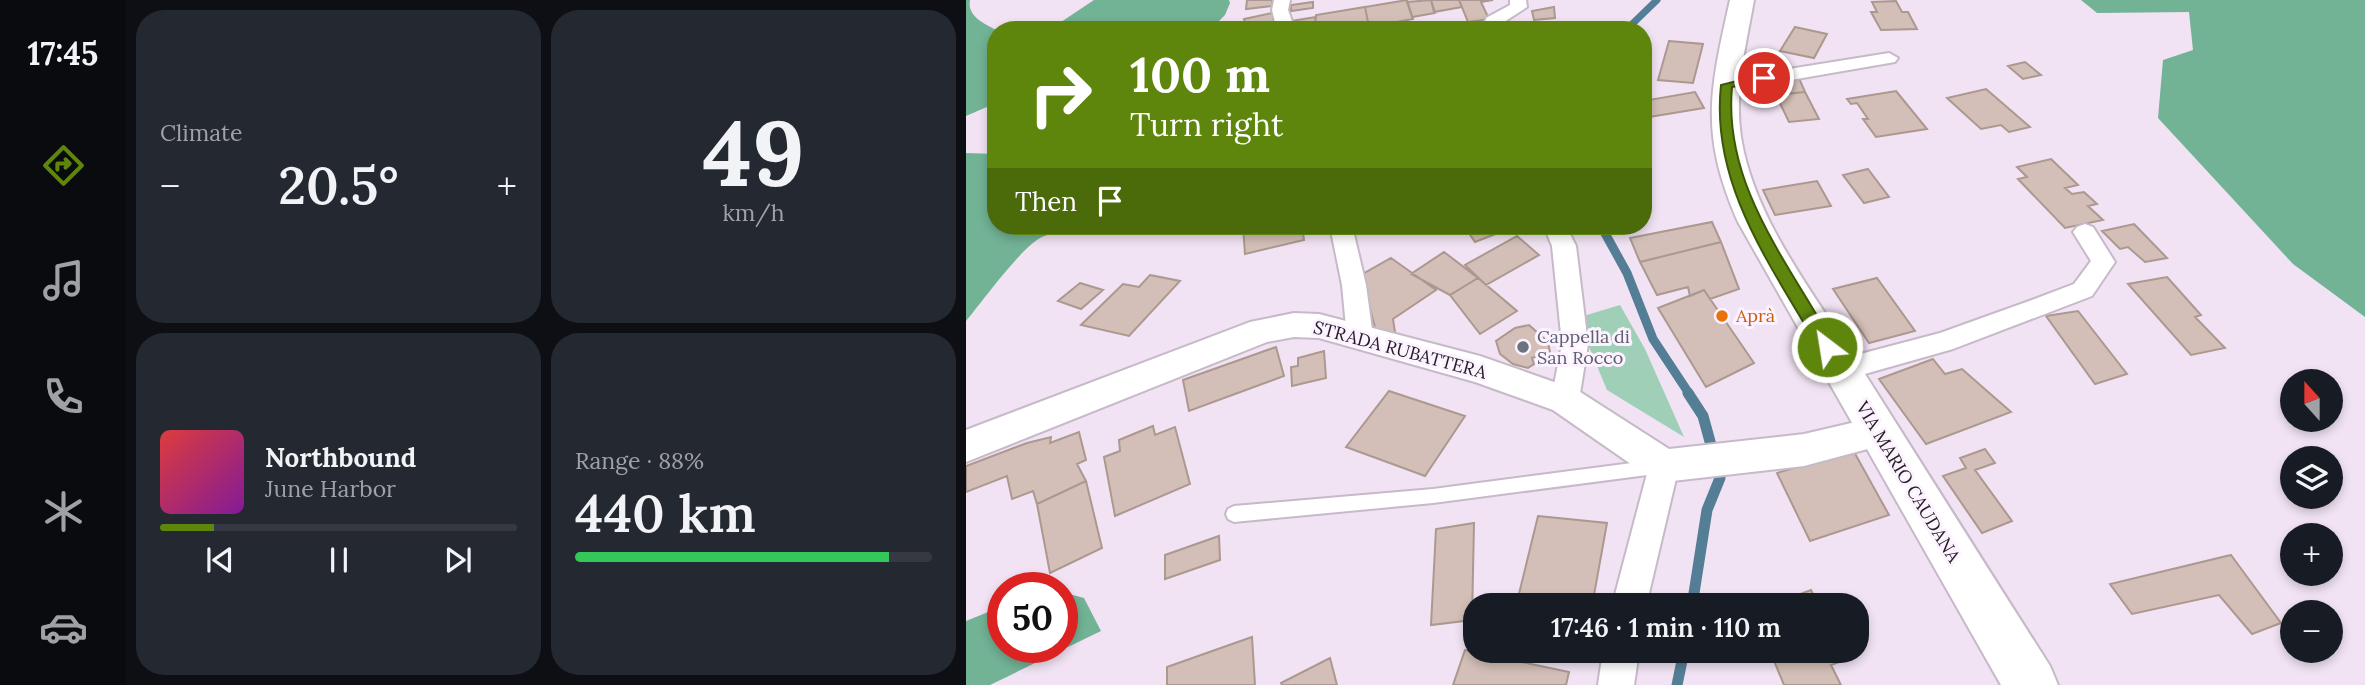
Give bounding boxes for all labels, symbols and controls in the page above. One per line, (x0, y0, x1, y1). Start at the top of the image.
text: 17:45 (28, 33, 98, 74)
text: 100 m (1130, 43, 1270, 105)
pin (1734, 48, 1794, 108)
icon: right (1015, 49, 1106, 140)
icon: arrive (1745, 59, 1783, 97)
text: 49 (702, 94, 805, 211)
text: Turn right (1130, 104, 1283, 145)
text: Climate (160, 118, 242, 147)
icon: directions (39, 141, 88, 190)
text: 20.5° (278, 152, 399, 218)
text: − (160, 162, 180, 210)
text: + (497, 162, 517, 210)
icon: arrive (1091, 182, 1129, 220)
text: Then (1015, 185, 1077, 218)
text: km/h (722, 198, 785, 227)
icon: music (39, 256, 88, 305)
place label: Aprà (1735, 304, 1775, 327)
marker: Aprà (1714, 308, 1730, 324)
position arrow (1790, 310, 1864, 384)
street label: STRADA RUBATTERA (1311, 315, 1490, 384)
place label: Cappella di San Rocco (1537, 325, 1630, 369)
marker: Cappella di San Rocco (1515, 339, 1531, 355)
north arrow (2280, 369, 2343, 432)
map controls (2280, 369, 2343, 663)
icon: phone (39, 372, 88, 421)
street label: VIA MARIO CAUDANA (1851, 396, 1966, 567)
text: Northbound (265, 441, 416, 474)
text: Range · 88% (575, 446, 704, 475)
button: layers (2280, 446, 2343, 509)
text: June Harbor (265, 474, 396, 503)
text: 440 km (575, 480, 756, 546)
icon: climate (39, 487, 88, 536)
button: + (2280, 523, 2343, 586)
icon: previous (201, 541, 239, 579)
icon: pause (320, 541, 358, 579)
icon: next (439, 541, 477, 579)
speed limit sign: 50 (987, 572, 1078, 663)
button: − (2280, 600, 2343, 663)
icon: car (39, 603, 88, 652)
text: 17:46 · 1 min · 110 m (1551, 611, 1781, 644)

